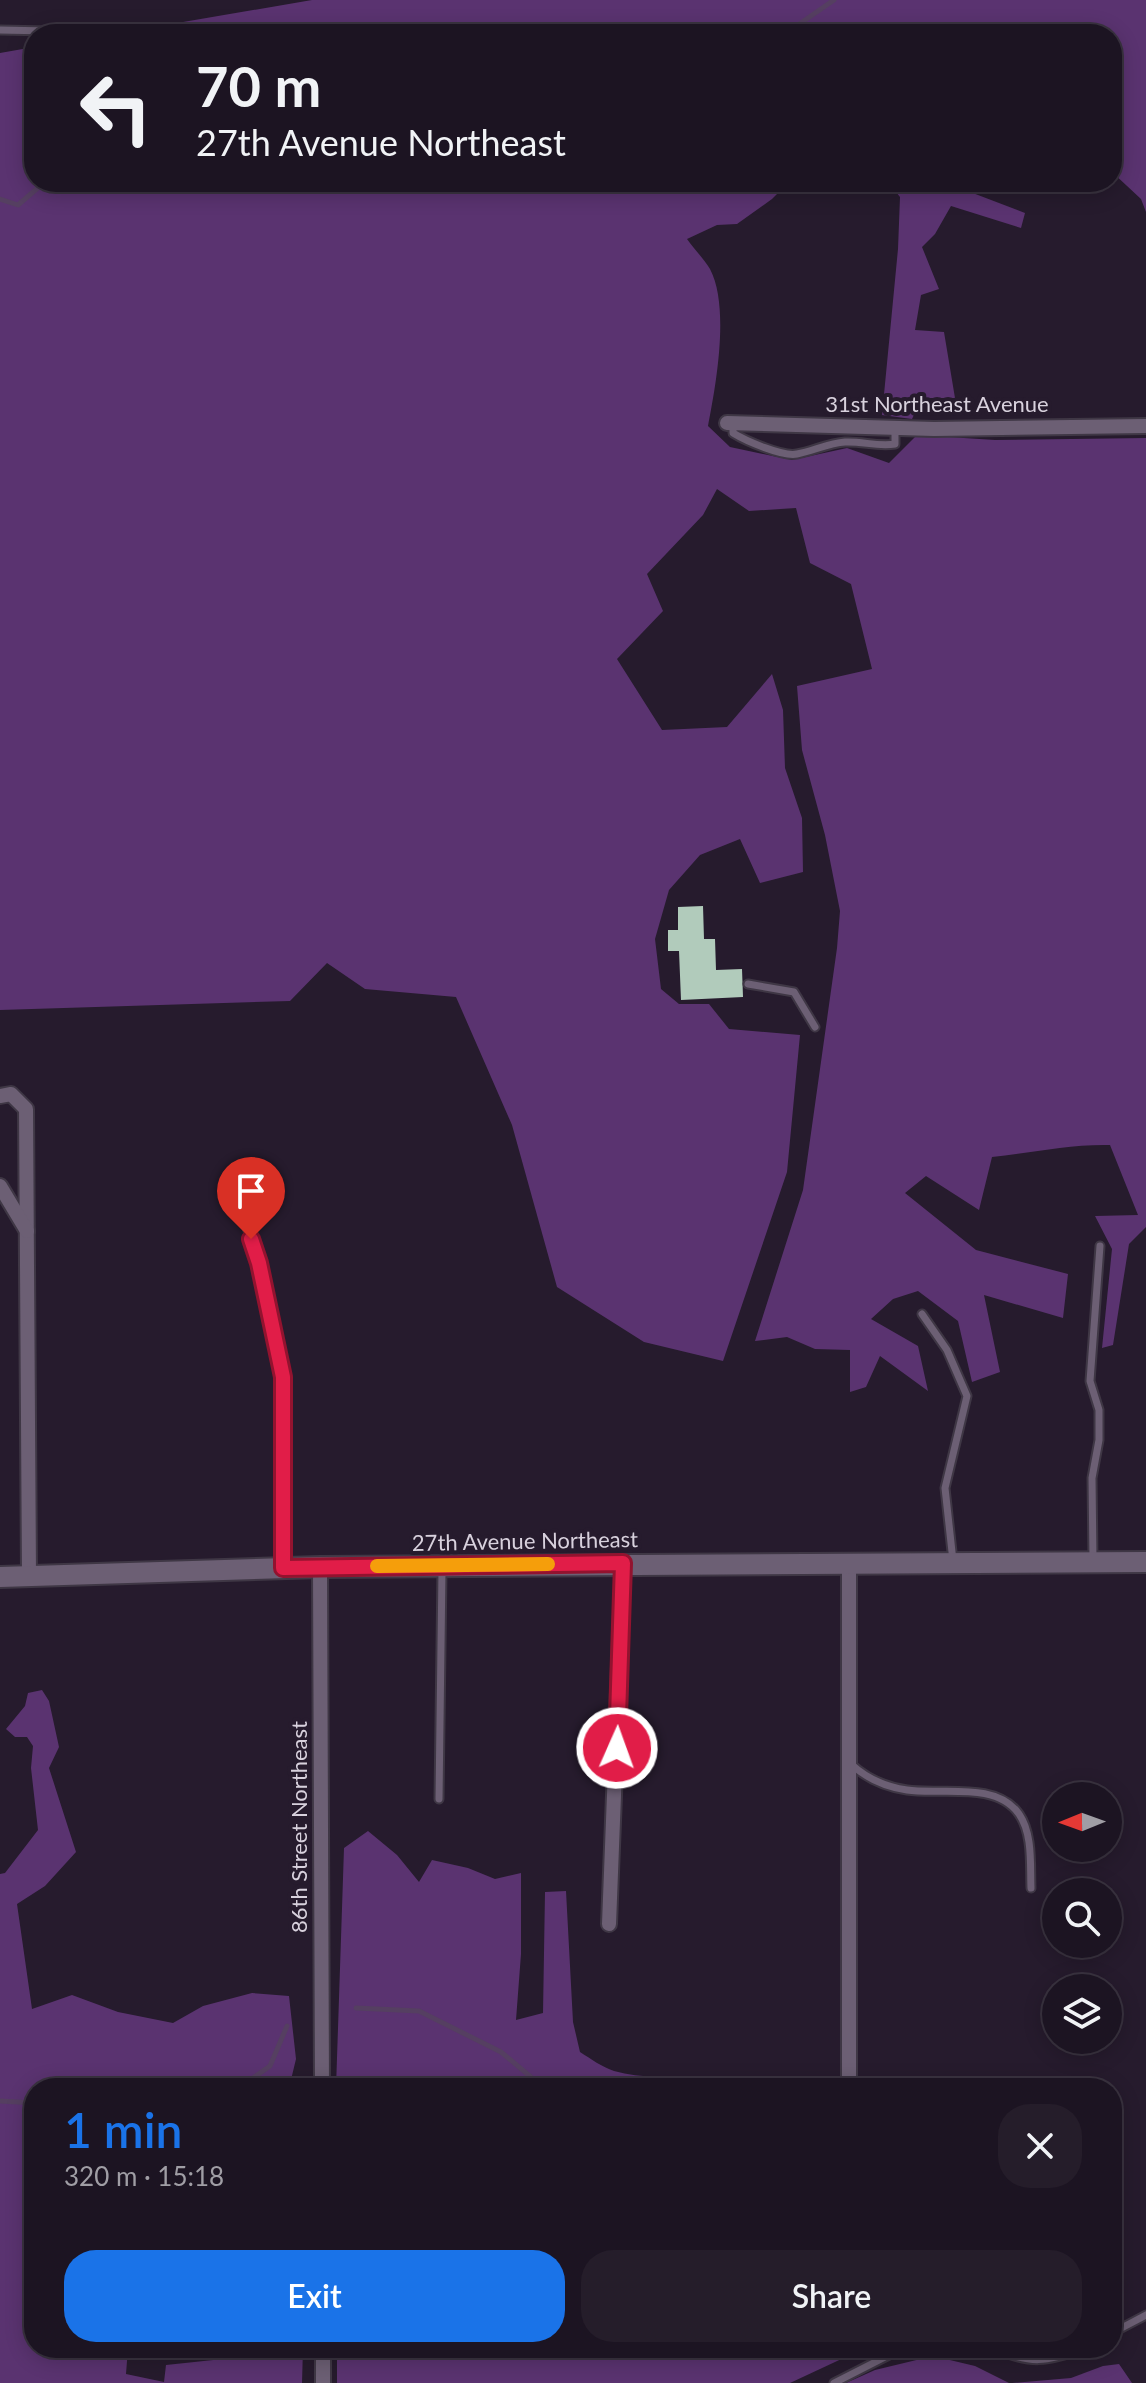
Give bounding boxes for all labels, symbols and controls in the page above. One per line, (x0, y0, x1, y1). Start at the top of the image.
text: 70 m (196, 52, 321, 119)
icon: left (64, 56, 168, 160)
text: 27th Avenue Northeast (196, 120, 566, 164)
street label: 31st Northeast Avenue (825, 390, 1049, 417)
pin (217, 1157, 285, 1239)
icon: arrive (229, 1169, 273, 1213)
street label: 27th Avenue Northeast (412, 1525, 638, 1556)
position arrow (575, 1706, 659, 1790)
street label: 86th Street Northeast (285, 1721, 312, 1933)
north arrow (1042, 1782, 1122, 1862)
map controls (1042, 1782, 1122, 2054)
button: search (1042, 1878, 1122, 1958)
button: layers (1042, 1974, 1122, 2054)
text: 1 min (64, 2101, 182, 2158)
button: close (998, 2104, 1082, 2188)
text: 320 m · 15:18 (64, 2160, 224, 2192)
button: Exit (64, 2250, 565, 2342)
button: Share (581, 2250, 1082, 2342)

